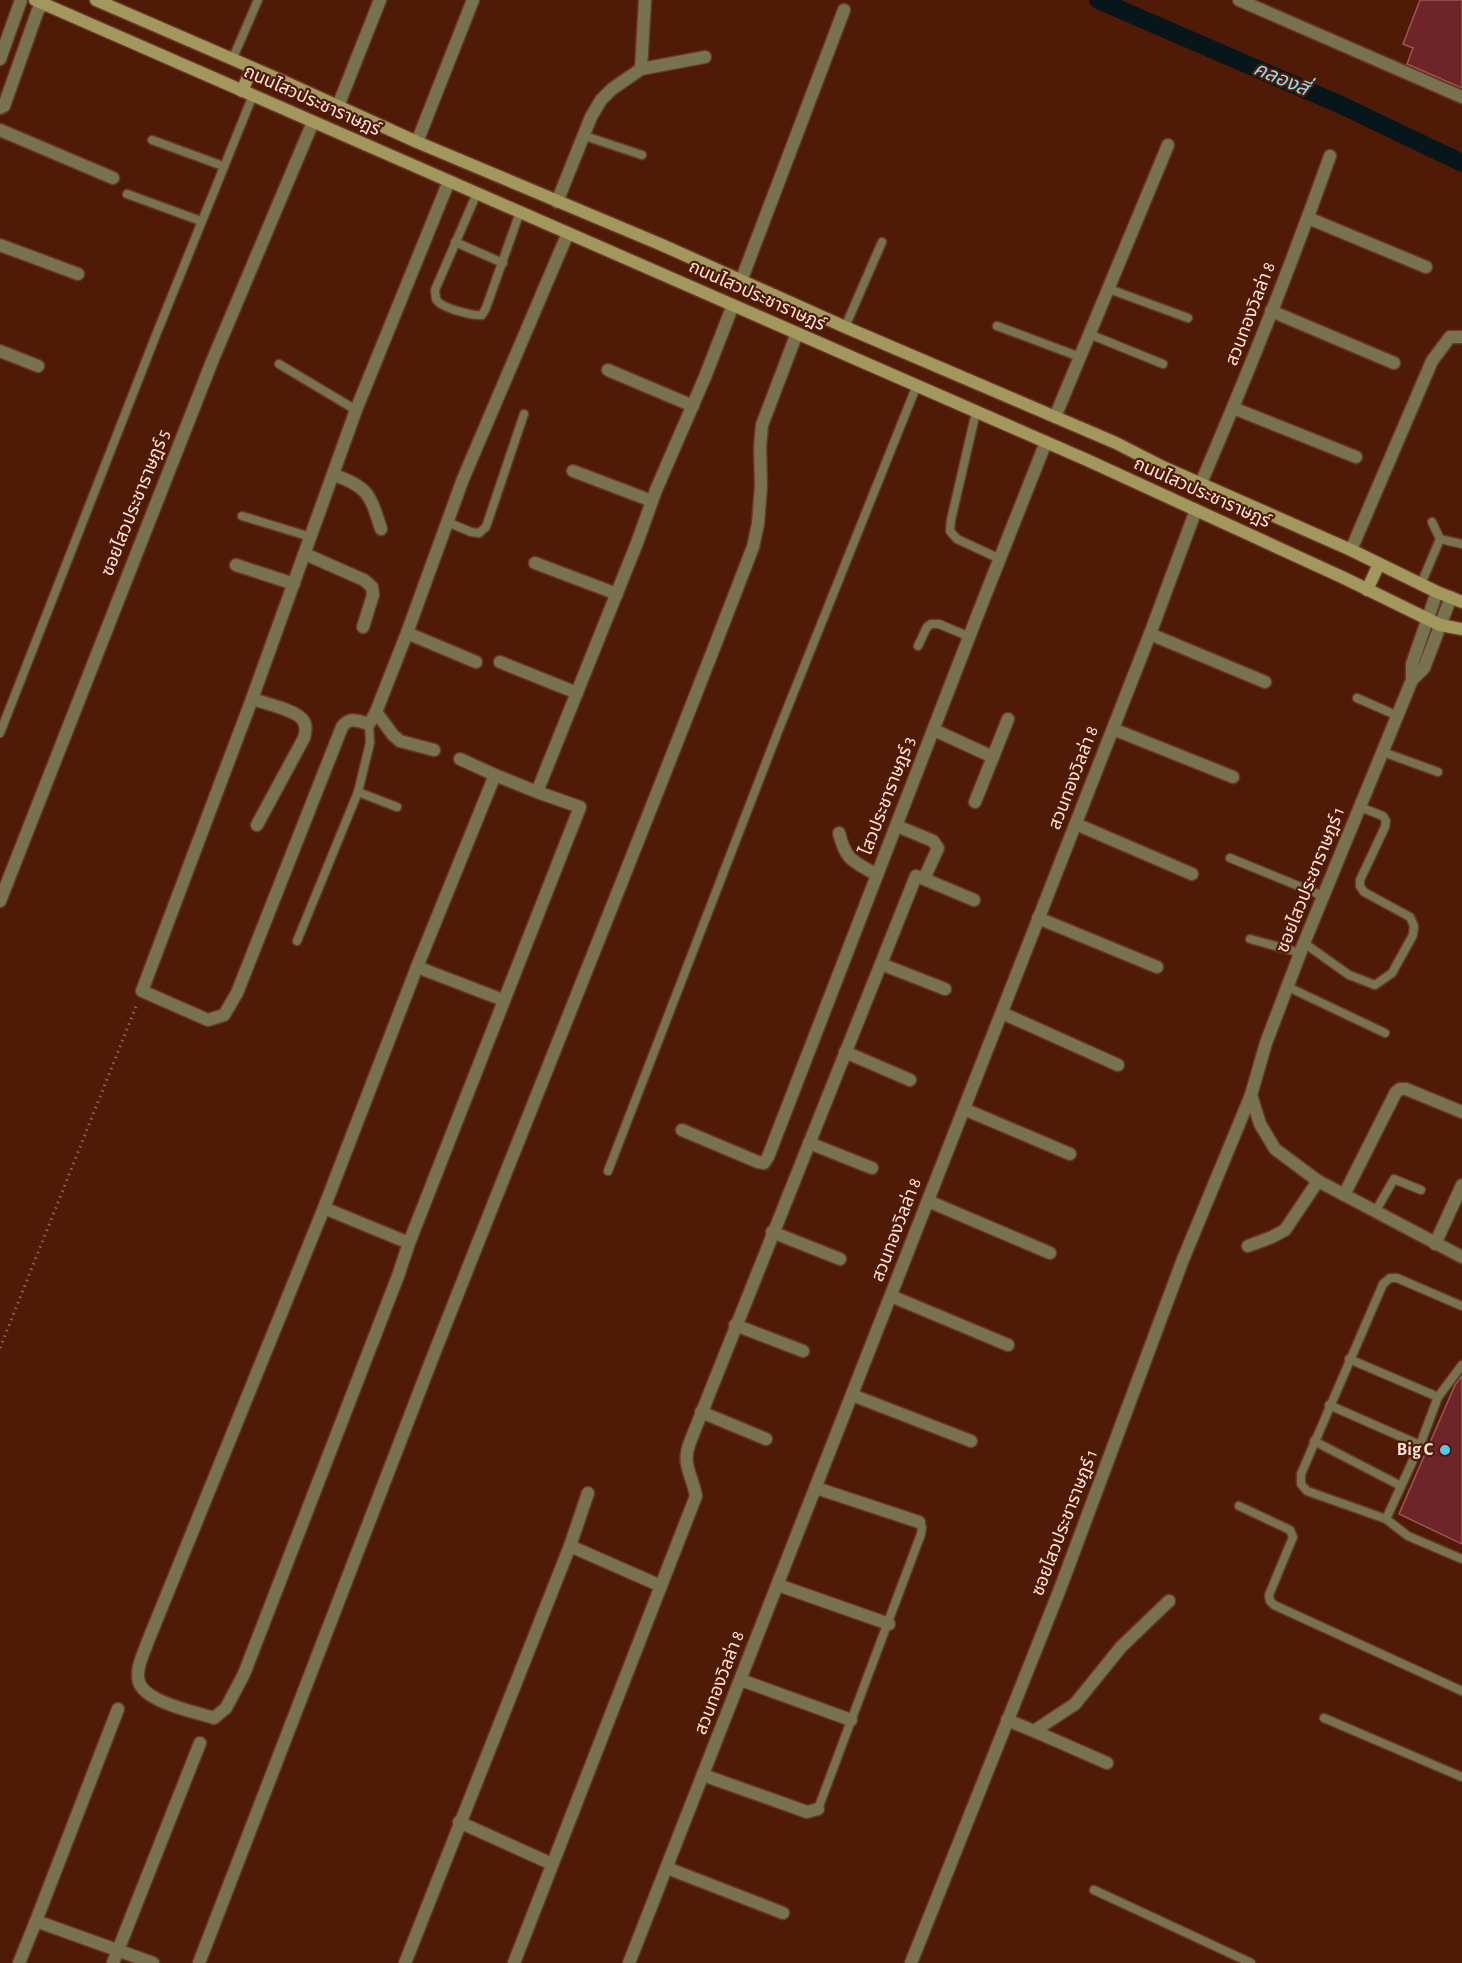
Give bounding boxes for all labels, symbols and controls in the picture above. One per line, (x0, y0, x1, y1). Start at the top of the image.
water label: คลองสี่ (1251, 54, 1317, 101)
street label: ถนนไสวประชาราษฎร์ (241, 62, 384, 140)
street label: ถนนไสวประชาราษฎร์ (686, 257, 829, 335)
street label: สวนทองวิลล่า 8 (1222, 259, 1279, 368)
street label: ซอยไสวประชาราษฎร์ 5 (97, 427, 174, 579)
street label: ถนนไสวประชาราษฎร์ (1131, 454, 1274, 532)
street label: สวนทองวิลล่า 8 (1045, 723, 1102, 832)
street label: ไสวประชาราษฎร์ 3 (856, 734, 919, 859)
street label: ซอยไสวประชาราษฎร์ 1 (1273, 804, 1348, 955)
street label: สวนทองวิลล่า 8 (868, 1175, 925, 1284)
place label: Big C (1397, 1441, 1434, 1459)
marker: Big C (1438, 1443, 1452, 1457)
street label: ซอยไสวประชาราษฎร์ 1 (1028, 1447, 1101, 1599)
street label: สวนทองวิลล่า 8 (691, 1628, 748, 1737)

